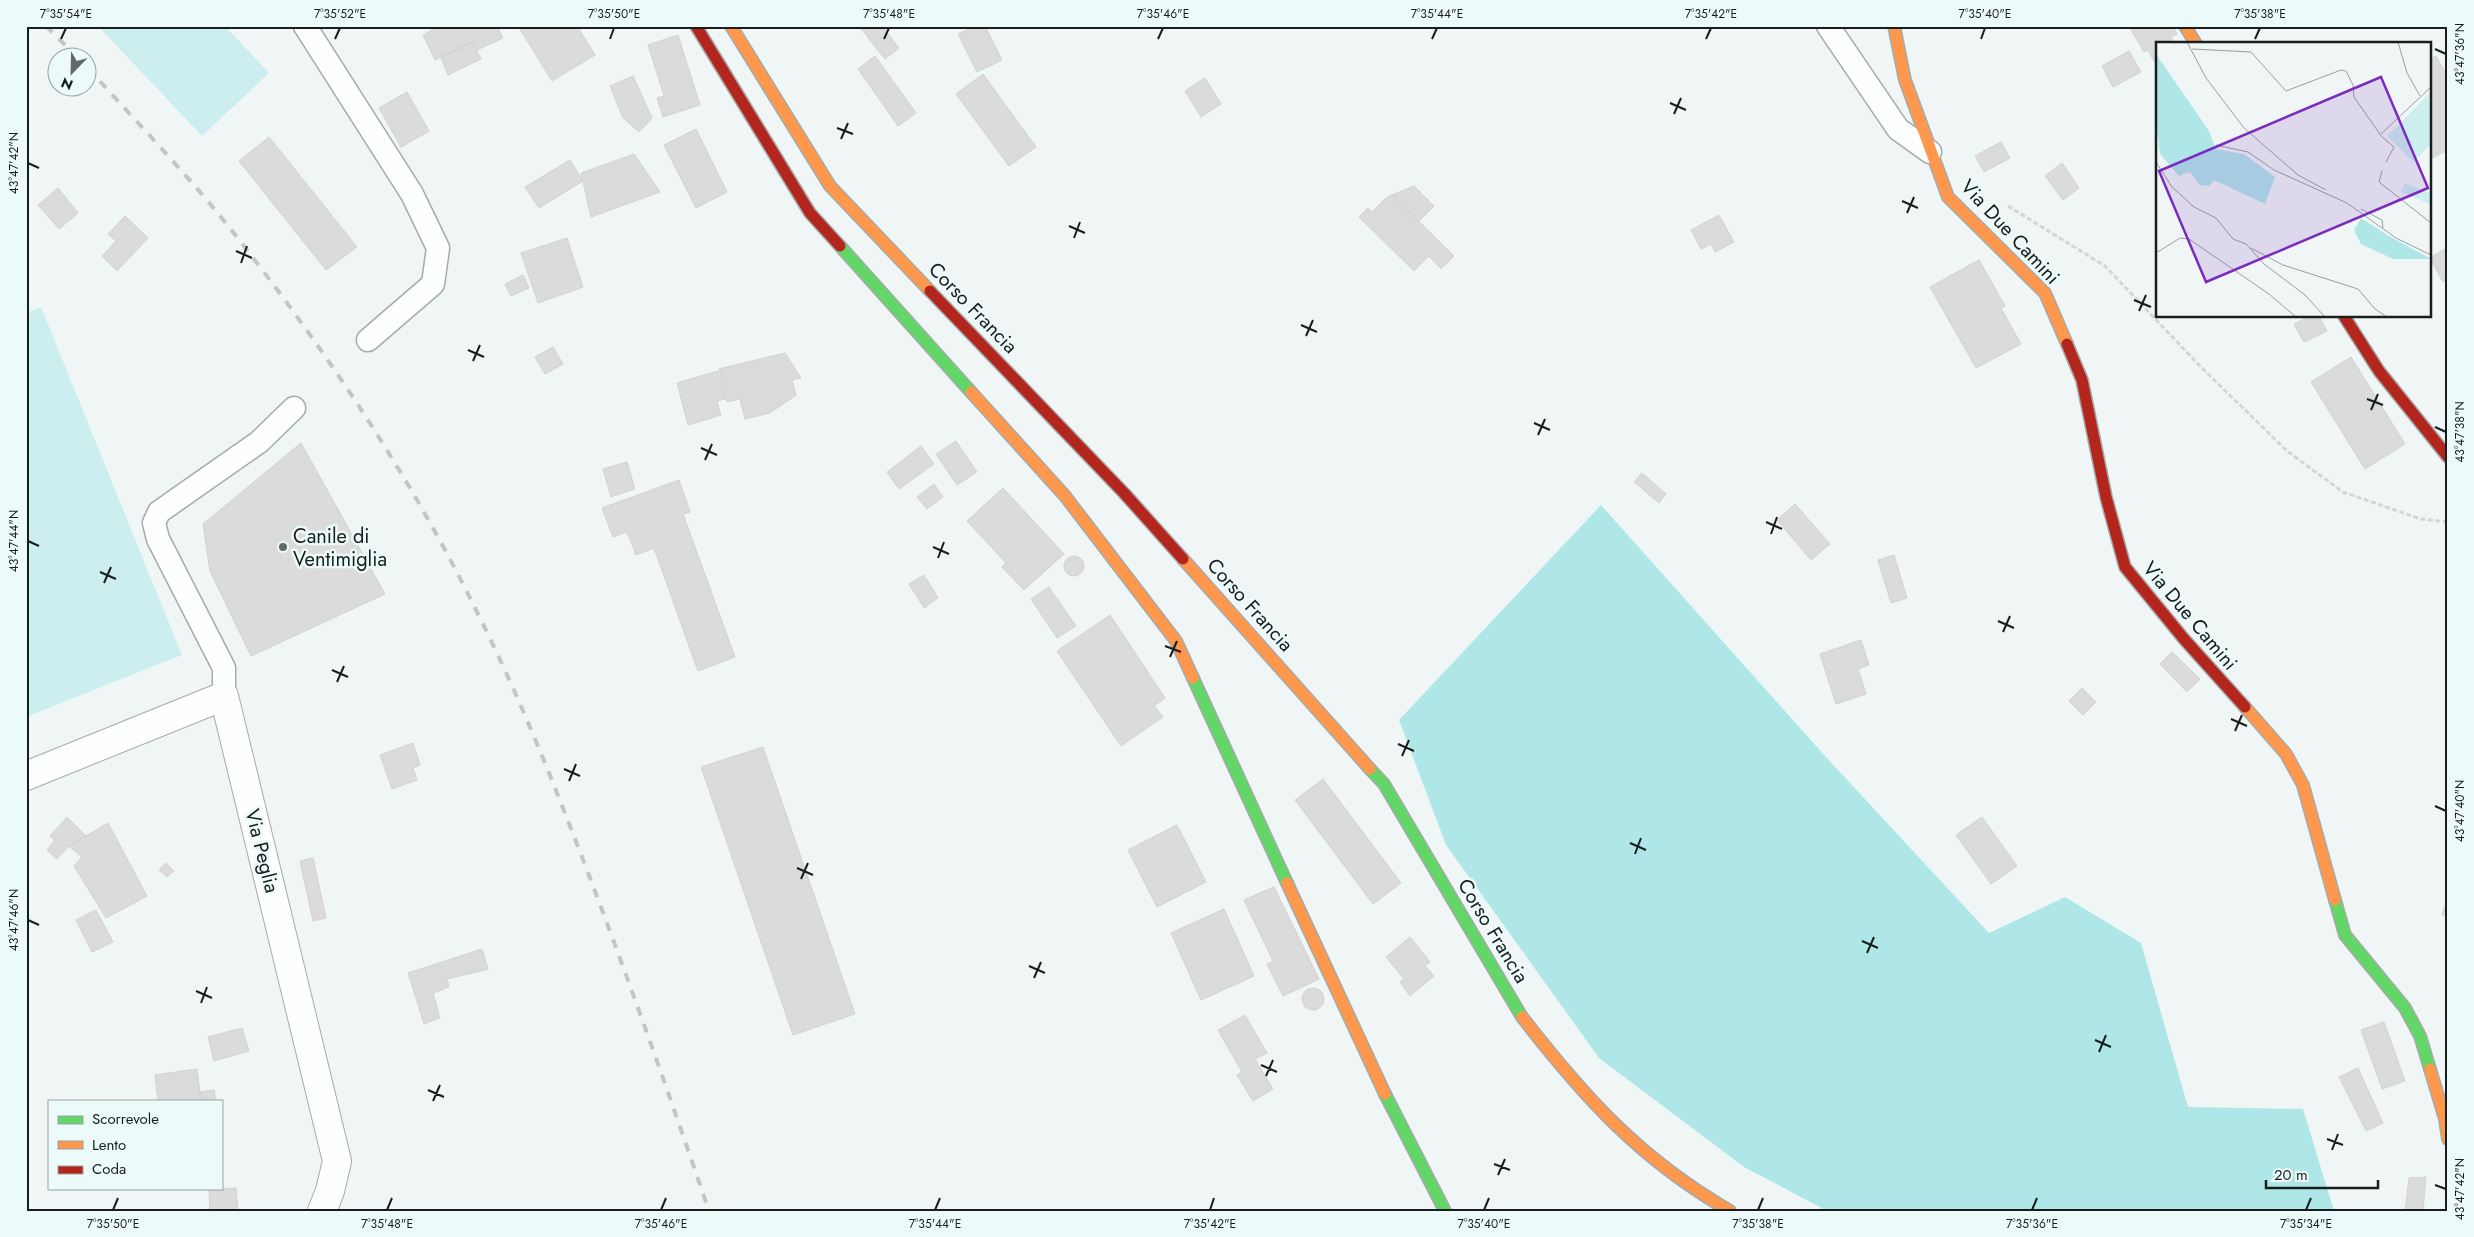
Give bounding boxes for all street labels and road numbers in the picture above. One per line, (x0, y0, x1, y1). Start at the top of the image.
street label: Via Due Camini (1954, 173, 2066, 291)
street label: Corso Francia (922, 256, 1024, 360)
street label: Corso Francia (1200, 552, 1300, 658)
street label: Via Due Camini (2136, 555, 2244, 677)
street label: Via Peglia (238, 806, 286, 896)
street label: Corso Francia (1450, 873, 1536, 989)

